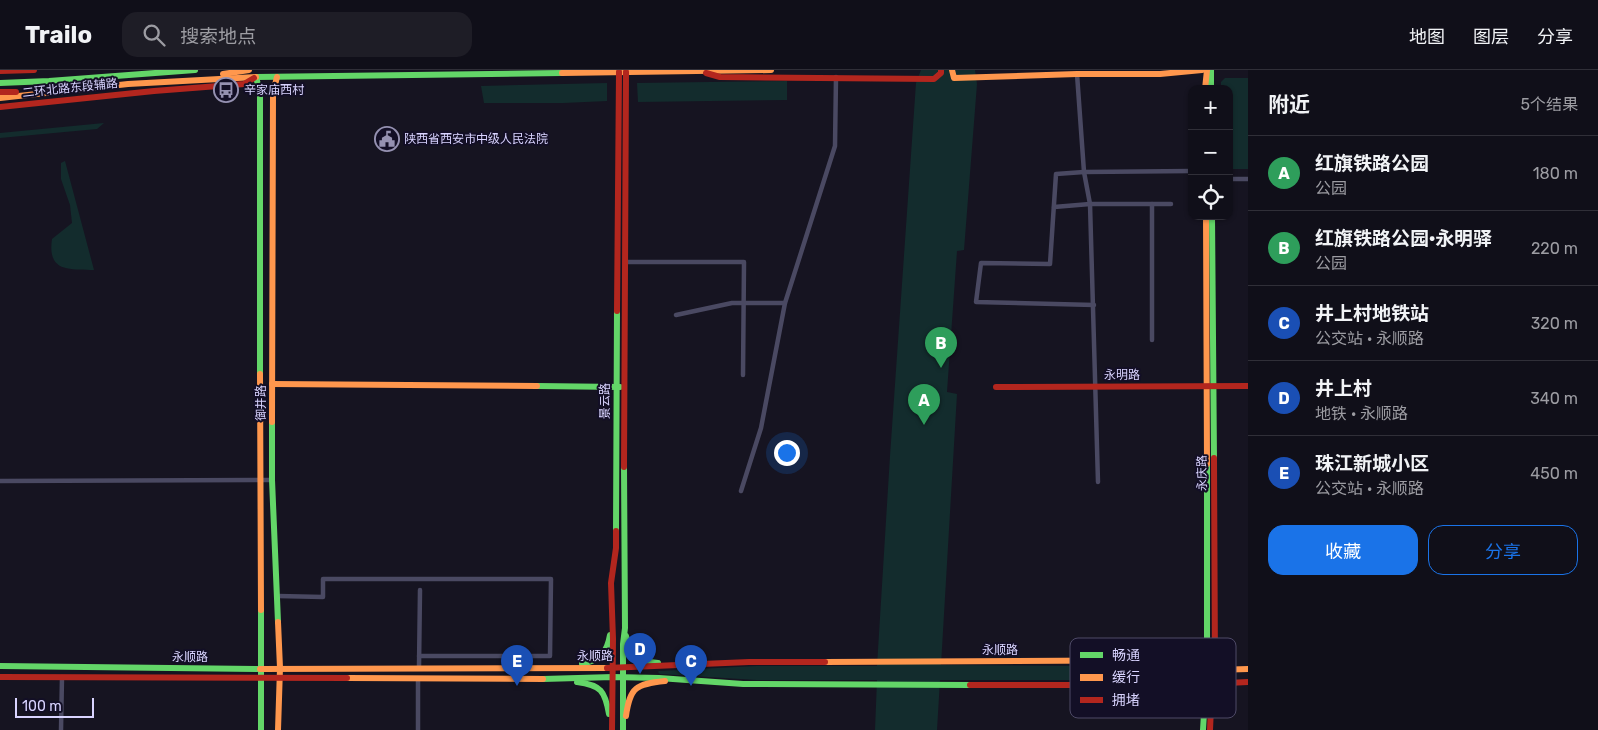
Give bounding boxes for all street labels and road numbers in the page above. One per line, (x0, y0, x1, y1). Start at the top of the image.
street label: 二环北路东段辅路 (22, 76, 118, 100)
street label: 永明路 (1104, 368, 1140, 382)
street label: 景云路 (598, 383, 612, 419)
street label: 御井路 (254, 385, 268, 421)
street label: 永庆路 (1195, 455, 1209, 491)
street label: 永顺路 (982, 643, 1018, 657)
street label: 永顺路 (577, 649, 613, 663)
street label: 永顺路 (172, 650, 208, 664)

